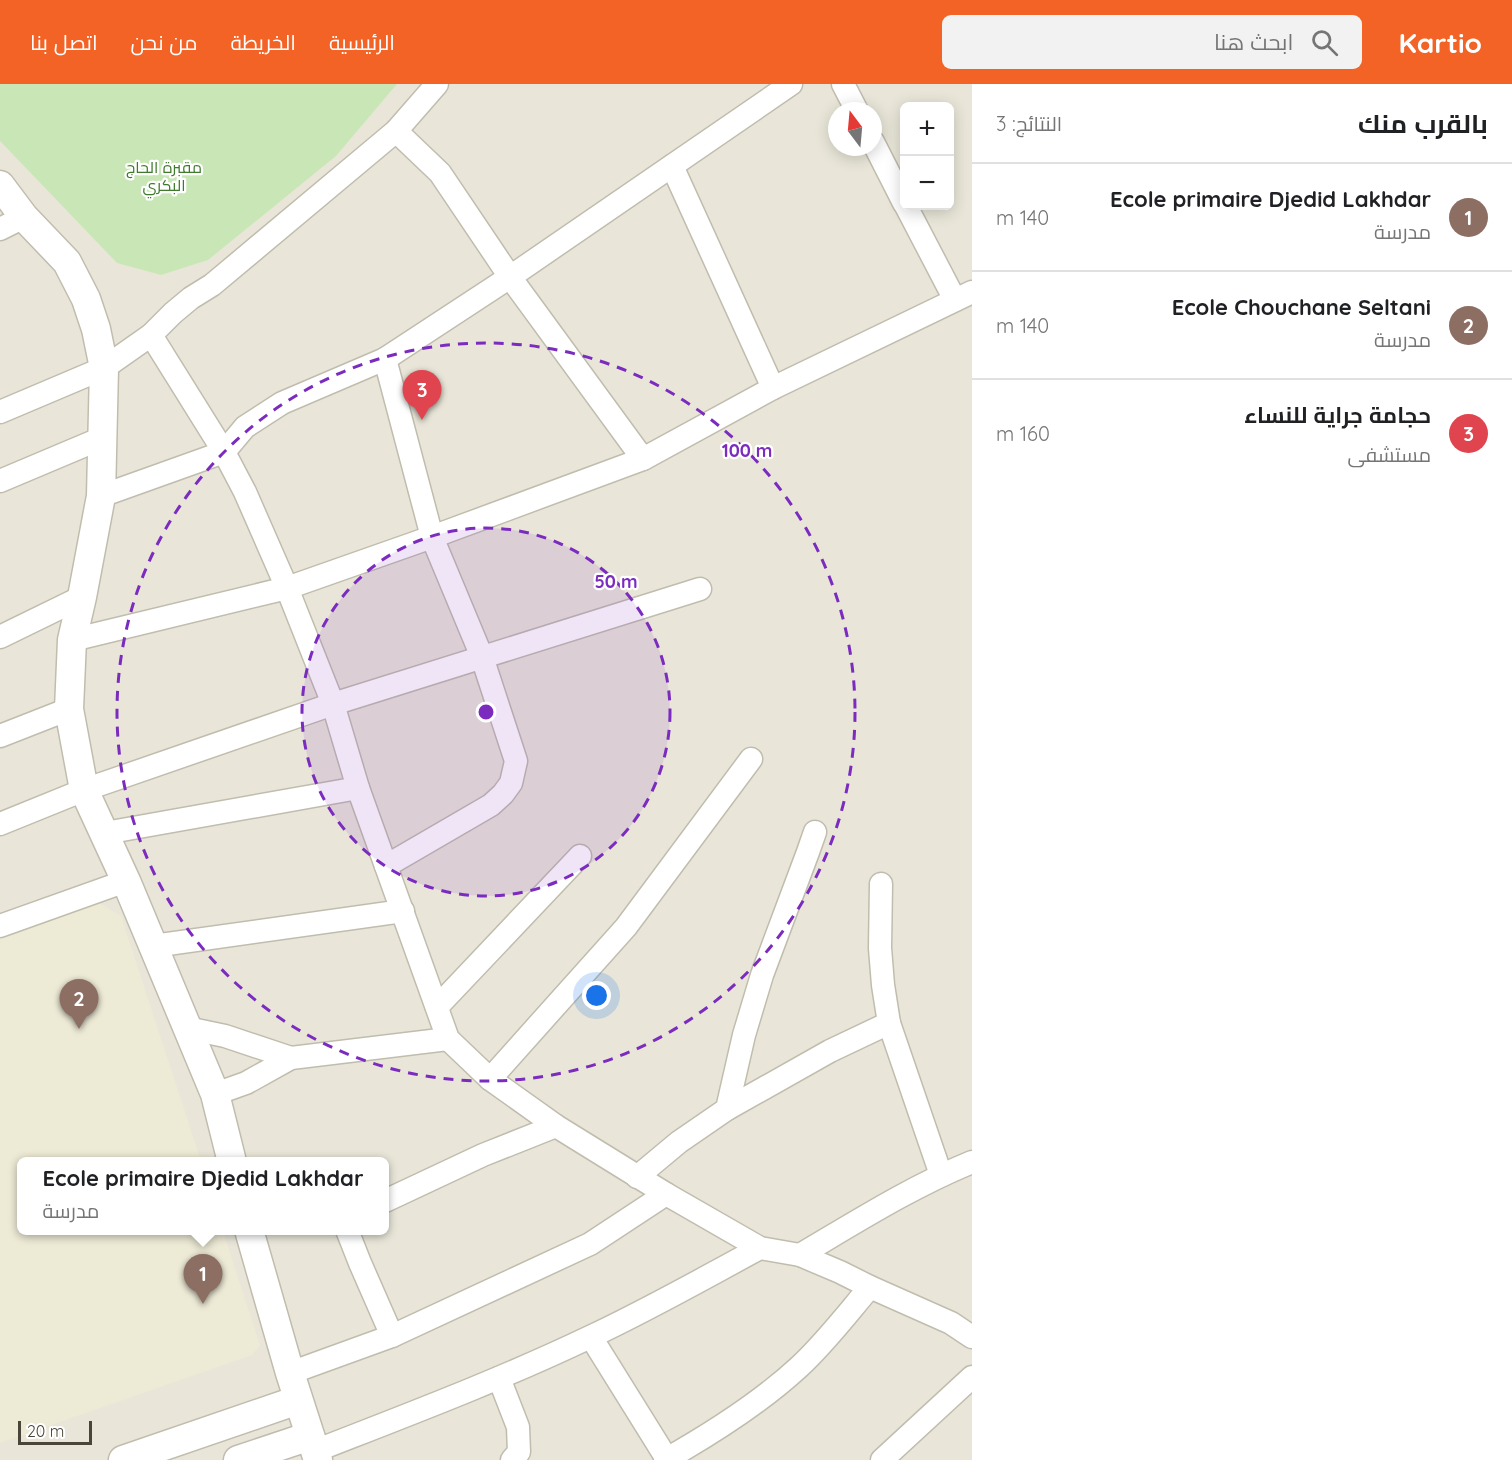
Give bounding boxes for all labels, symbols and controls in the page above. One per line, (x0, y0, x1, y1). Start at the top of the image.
search box (942, 15, 1362, 69)
text: Kartio (1398, 25, 1482, 60)
icon: search (1308, 26, 1341, 59)
text: ابحث هنا (1214, 28, 1293, 56)
text: اتصل بنا (30, 29, 98, 55)
text: من نحن (131, 29, 197, 55)
text: الخريطة (230, 29, 296, 55)
text: الرئيسية (329, 29, 395, 55)
north arrow (828, 102, 882, 156)
map controls (900, 102, 954, 210)
button: + (900, 102, 954, 156)
text: بالقرب منك (1358, 107, 1488, 140)
text: النتائج: 3 (996, 111, 1062, 136)
button: − (900, 156, 954, 210)
park label: مقبرة الحاج البكري (126, 157, 202, 199)
text: Ecole primaire Djedid Lakhdar (1110, 185, 1431, 213)
text: 140 m (996, 205, 1049, 230)
text: 1 (1465, 205, 1472, 230)
text: مدرسة (1374, 219, 1431, 244)
text: Ecole Chouchane Seltani (1172, 293, 1431, 321)
text: 140 m (996, 313, 1049, 338)
text: 2 (1463, 313, 1474, 338)
text: مدرسة (1374, 327, 1431, 352)
pin: 3 (402, 370, 442, 420)
text: حجامة جراية للنساء (1244, 401, 1431, 429)
text: 160 m (996, 421, 1050, 446)
text: 3 (1463, 421, 1474, 446)
text: 100 m (722, 439, 772, 462)
text: مستشفى (1347, 442, 1431, 467)
text: 50 m (594, 570, 638, 593)
centre of rings (476, 702, 496, 722)
pin: 2 (60, 980, 98, 1029)
your location (582, 981, 611, 1010)
popup (17, 1157, 389, 1235)
text: Ecole primaire Djedid Lakhdar (43, 1164, 363, 1192)
text: مدرسة (43, 1198, 99, 1223)
pin: 1 (184, 1254, 222, 1304)
scale bar (18, 1418, 92, 1446)
text: 20 m (27, 1421, 64, 1441)

